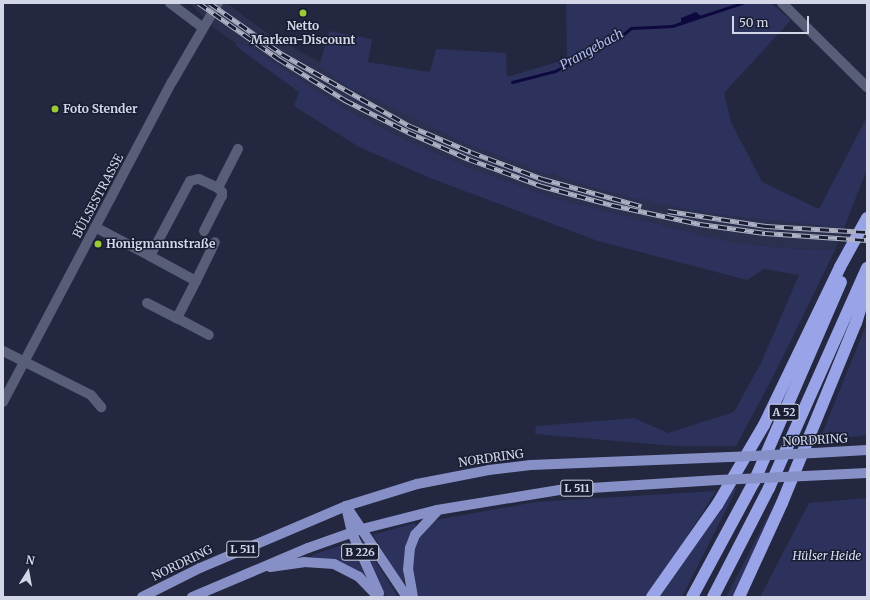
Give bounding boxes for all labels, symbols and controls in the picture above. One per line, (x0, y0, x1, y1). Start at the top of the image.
marker: Netto Marken-Discount (298, 8, 308, 18)
scale bar (734, 8, 811, 34)
text: 50 m (739, 15, 768, 30)
place label: Netto Marken-Discount (251, 19, 355, 47)
water label: Prangebach (558, 26, 626, 74)
place label: Foto Stender (63, 102, 138, 116)
marker: Foto Stender (50, 104, 60, 114)
street label: BÜLSESTRASSE (70, 152, 126, 240)
place label: Honigmannstraße (106, 237, 215, 251)
marker: Honigmannstraße (93, 239, 103, 249)
road number: A 52 (768, 403, 800, 421)
street label: NORDRING (782, 431, 848, 449)
street label: NORDRING (457, 446, 525, 470)
road number: L 511 (560, 479, 594, 497)
road number: L 511 (226, 540, 260, 558)
street label: NORDRING (149, 542, 215, 584)
road number: B 226 (341, 543, 379, 561)
park label: Hülser Heide (793, 549, 861, 563)
north arrow (8, 552, 48, 592)
text: N (25, 553, 36, 568)

